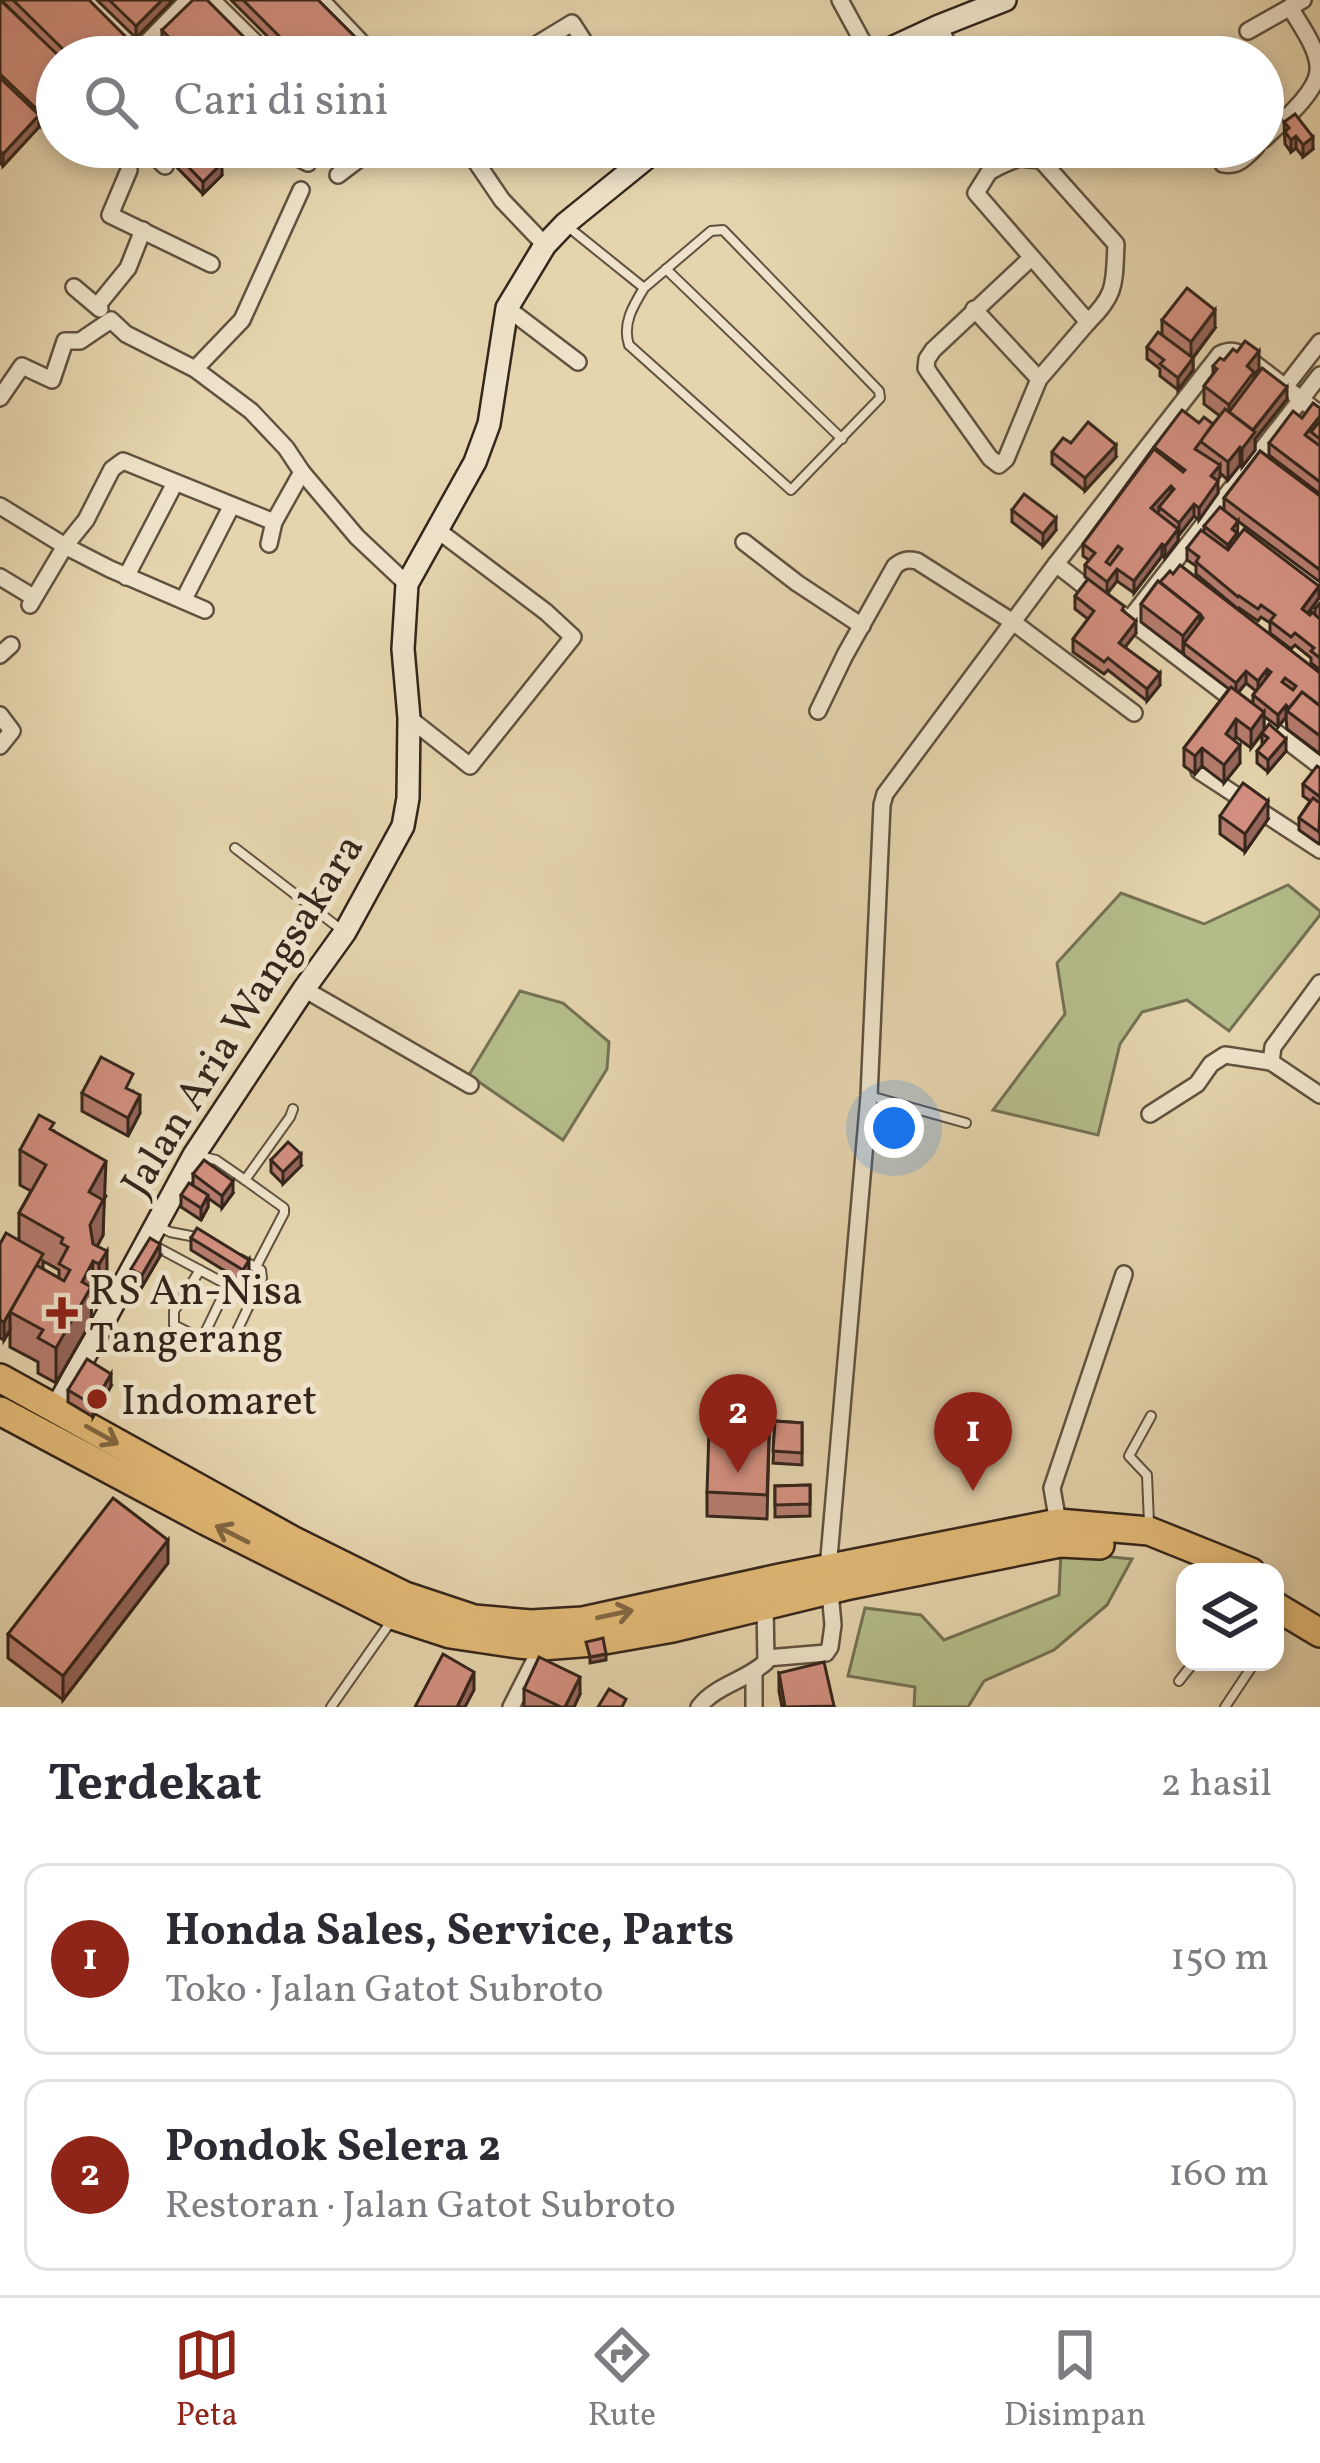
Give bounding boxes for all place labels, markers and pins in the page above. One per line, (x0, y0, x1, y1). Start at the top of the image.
place label: RS An-Nisa Tangerang (89, 1264, 303, 1371)
marker: RS An-Nisa Tangerang (46, 1297, 78, 1329)
place label: Indomaret (121, 1374, 317, 1433)
pin: 2 (699, 1374, 777, 1473)
marker: Indomaret (84, 1386, 110, 1412)
pin: 1 (934, 1392, 1012, 1491)

